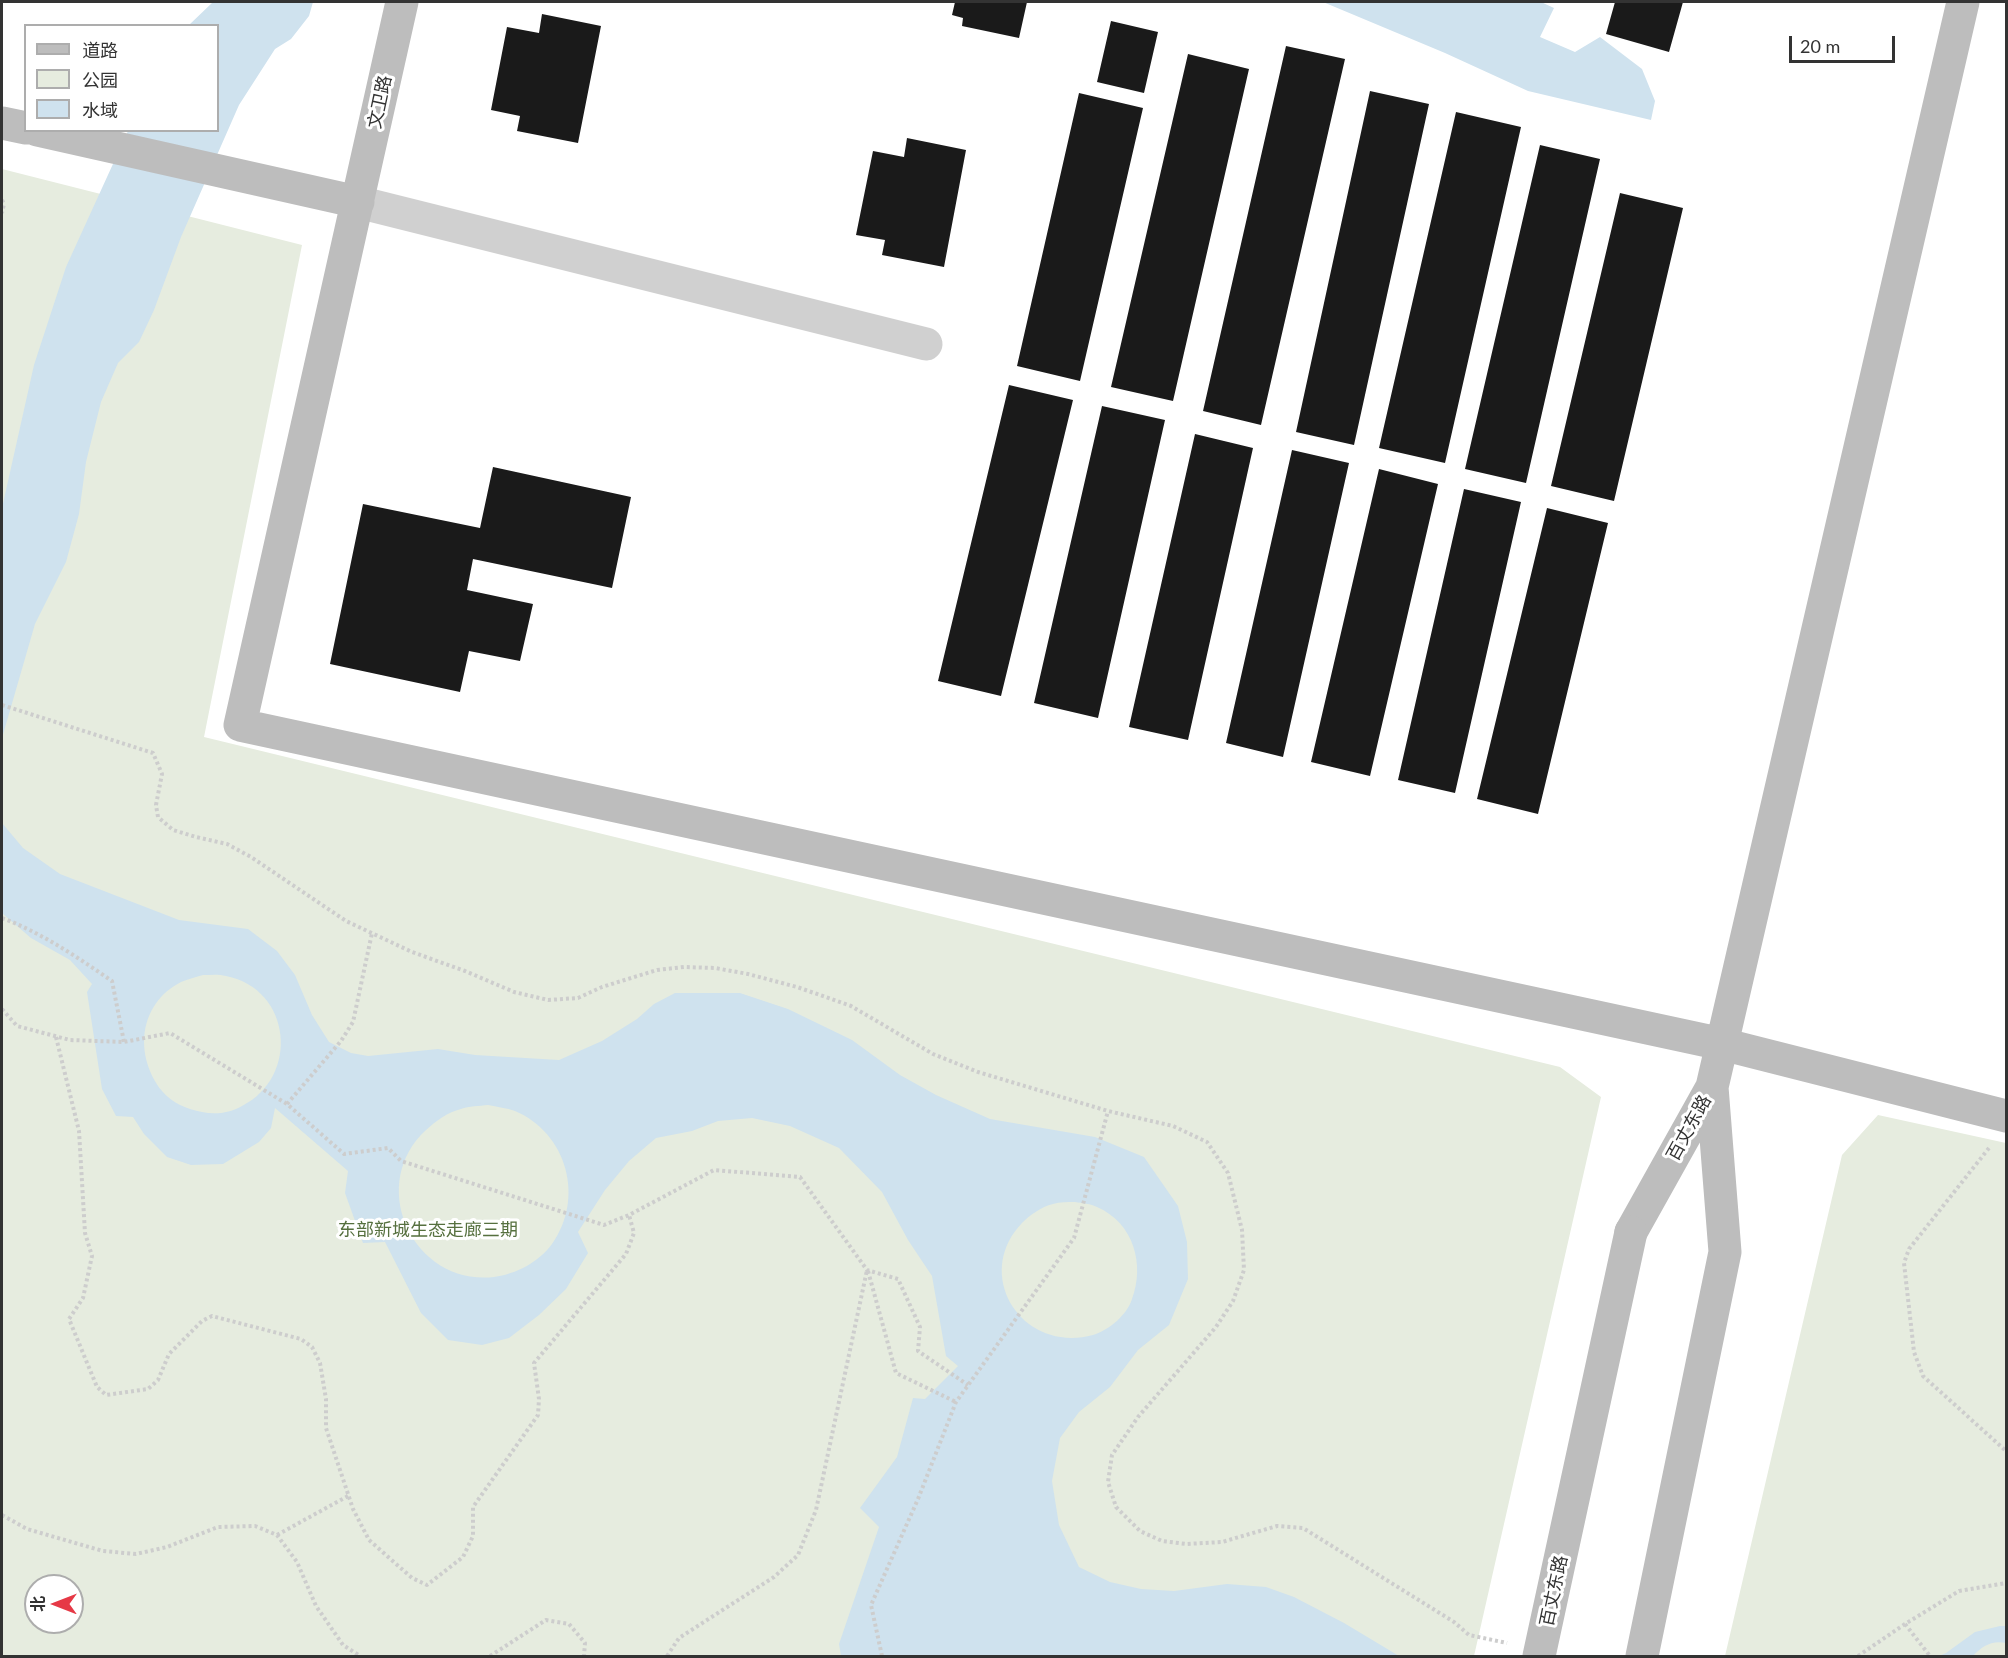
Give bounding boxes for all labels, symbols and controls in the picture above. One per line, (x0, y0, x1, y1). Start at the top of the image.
legend (24, 24, 219, 132)
scale bar (1792, 24, 1898, 62)
text: 20 m (1800, 35, 1840, 57)
text: 道路 (82, 39, 118, 61)
text: 公园 (82, 69, 118, 91)
street label: 文卫路 (364, 73, 396, 131)
text: 水域 (82, 99, 118, 121)
street label: 百丈东路 (1662, 1091, 1716, 1165)
park label: 东部新城生态走廊三期 (338, 1219, 518, 1241)
street label: 百丈东路 (1536, 1554, 1572, 1628)
north arrow (24, 1574, 84, 1634)
text: 北 (28, 1596, 47, 1612)

